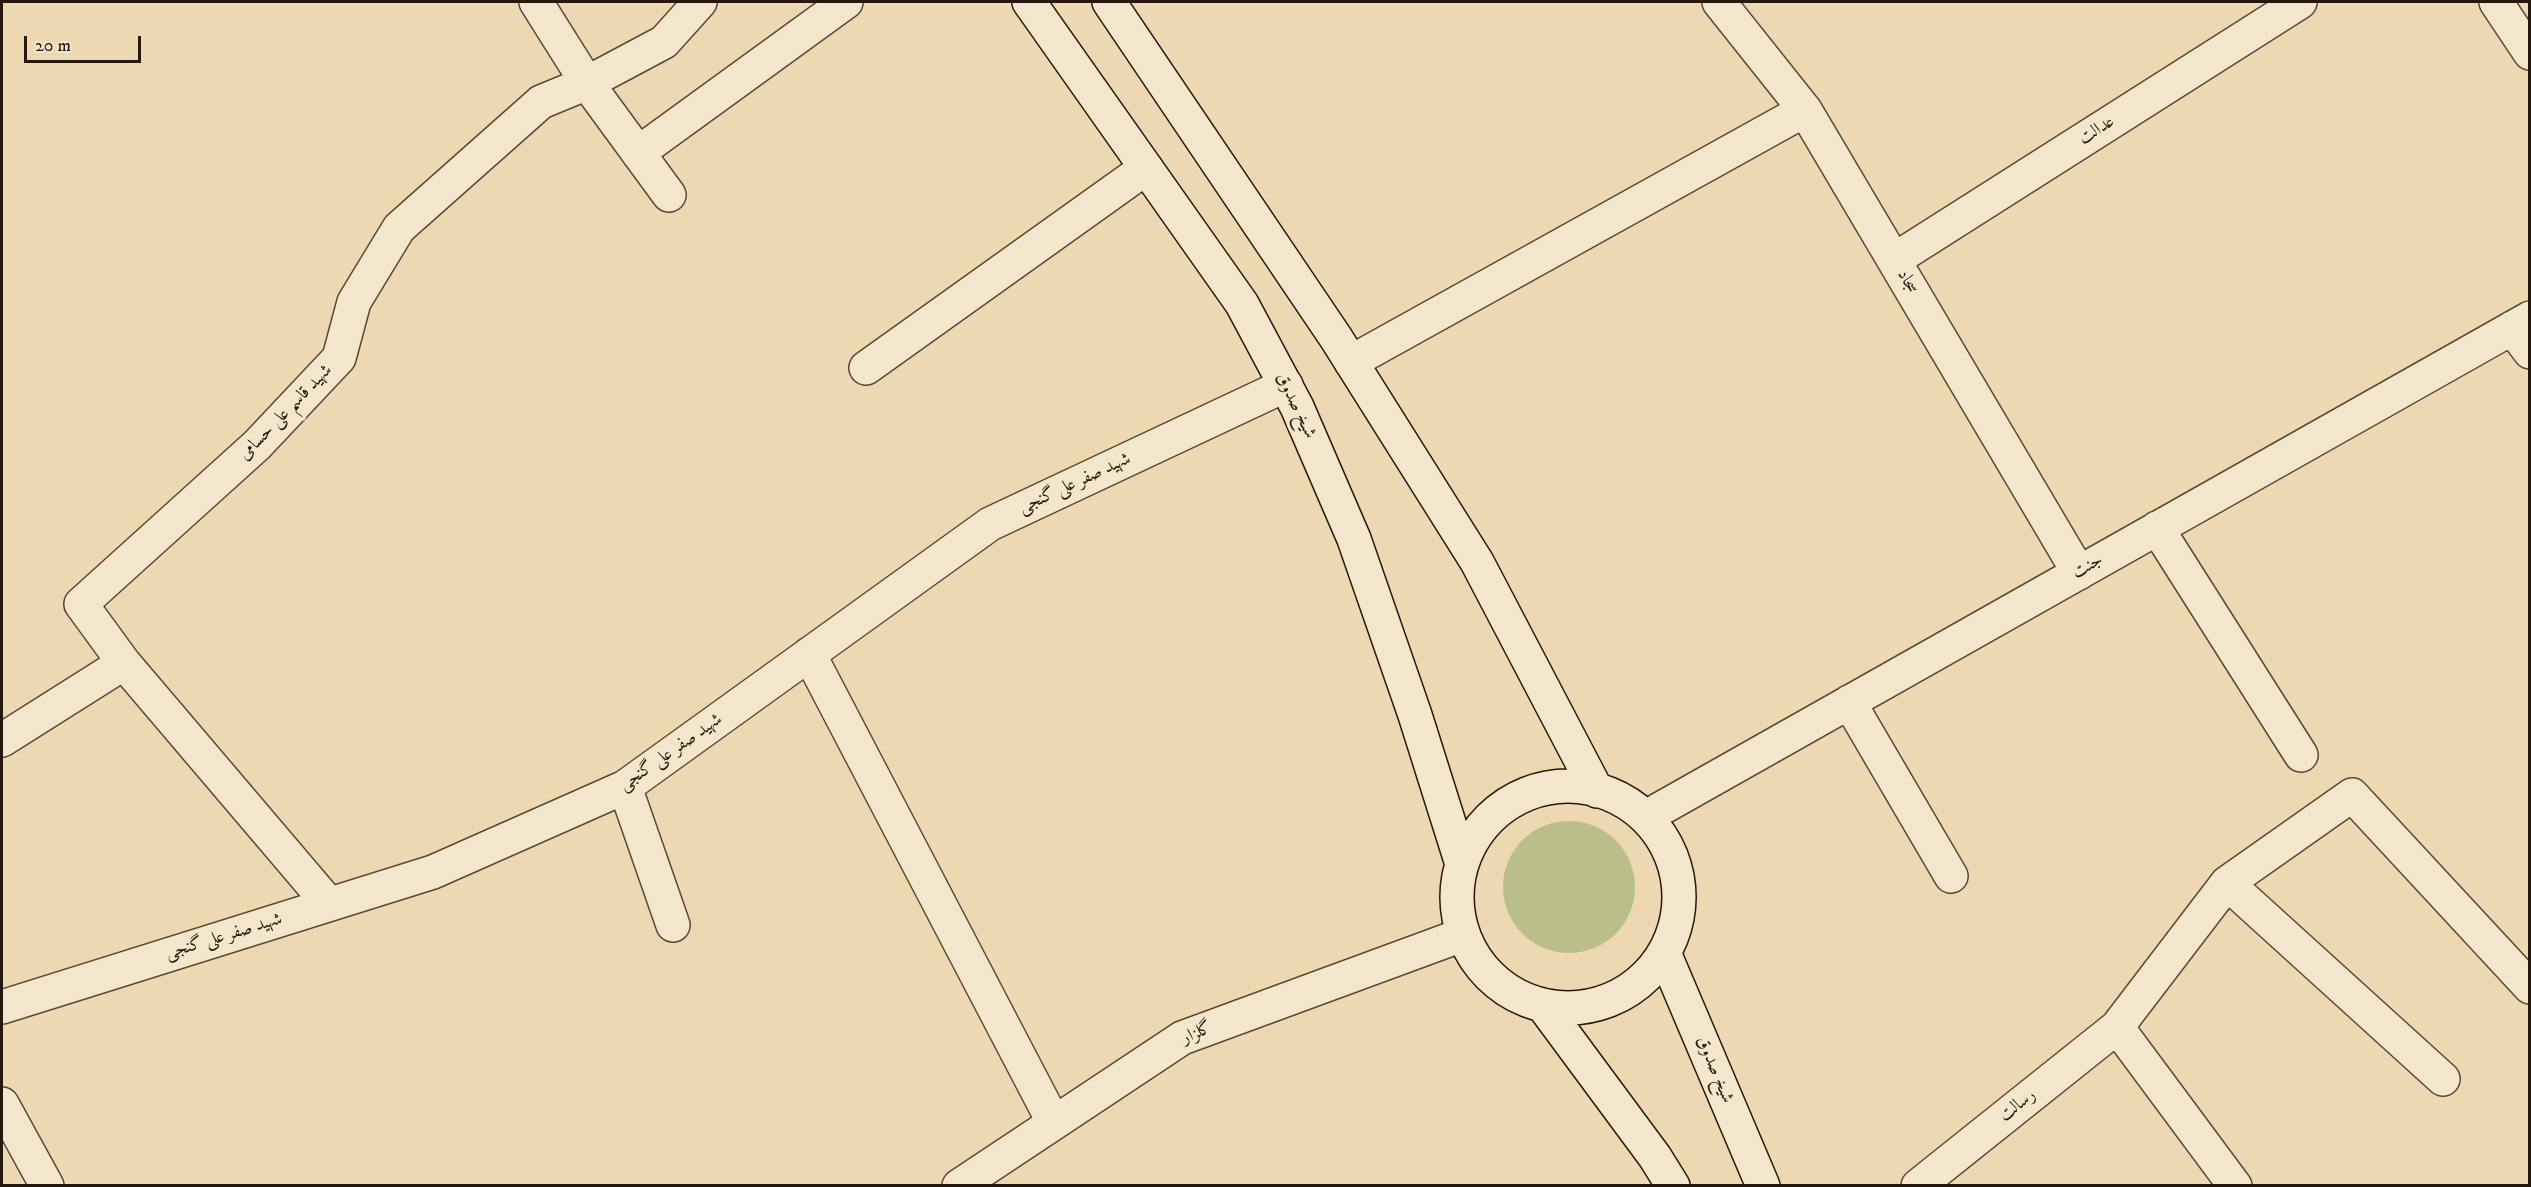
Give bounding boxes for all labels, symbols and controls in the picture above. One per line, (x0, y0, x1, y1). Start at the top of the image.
scale bar (27, 24, 144, 62)
text: 20 m (35, 35, 71, 57)
street label: عدالت (2075, 112, 2119, 150)
street label: سجاد (1891, 266, 1923, 298)
street label: شهید قاسم علی حسامی (235, 360, 337, 466)
street label: شیخ صدوق (1270, 370, 1320, 442)
street label: شهید صفر علی گنجی (1016, 449, 1134, 519)
street label: جنت (2069, 550, 2107, 584)
street label: شهید صفر علی گنجی (615, 709, 727, 797)
street label: شهید صفر علی گنجی (163, 909, 285, 965)
street label: گلزار (1178, 1018, 1216, 1050)
street label: شیخ صدوق (1690, 1033, 1738, 1107)
street label: رسالت (1995, 1085, 2041, 1127)

